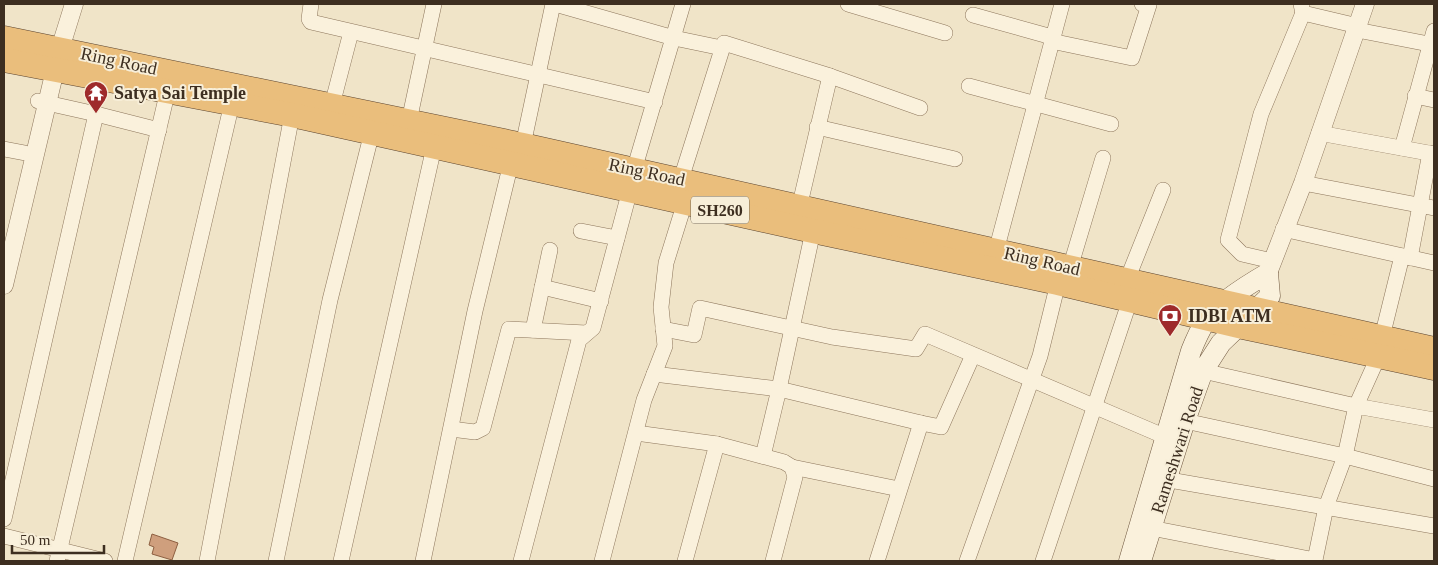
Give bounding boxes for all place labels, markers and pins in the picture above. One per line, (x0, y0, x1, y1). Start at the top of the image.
temple icon: Satya Sai Temple (83, 80, 109, 114)
place label: Satya Sai Temple (114, 83, 246, 103)
bank icon: IDBI ATM (1157, 303, 1183, 337)
place label: IDBI ATM (1188, 306, 1271, 326)

